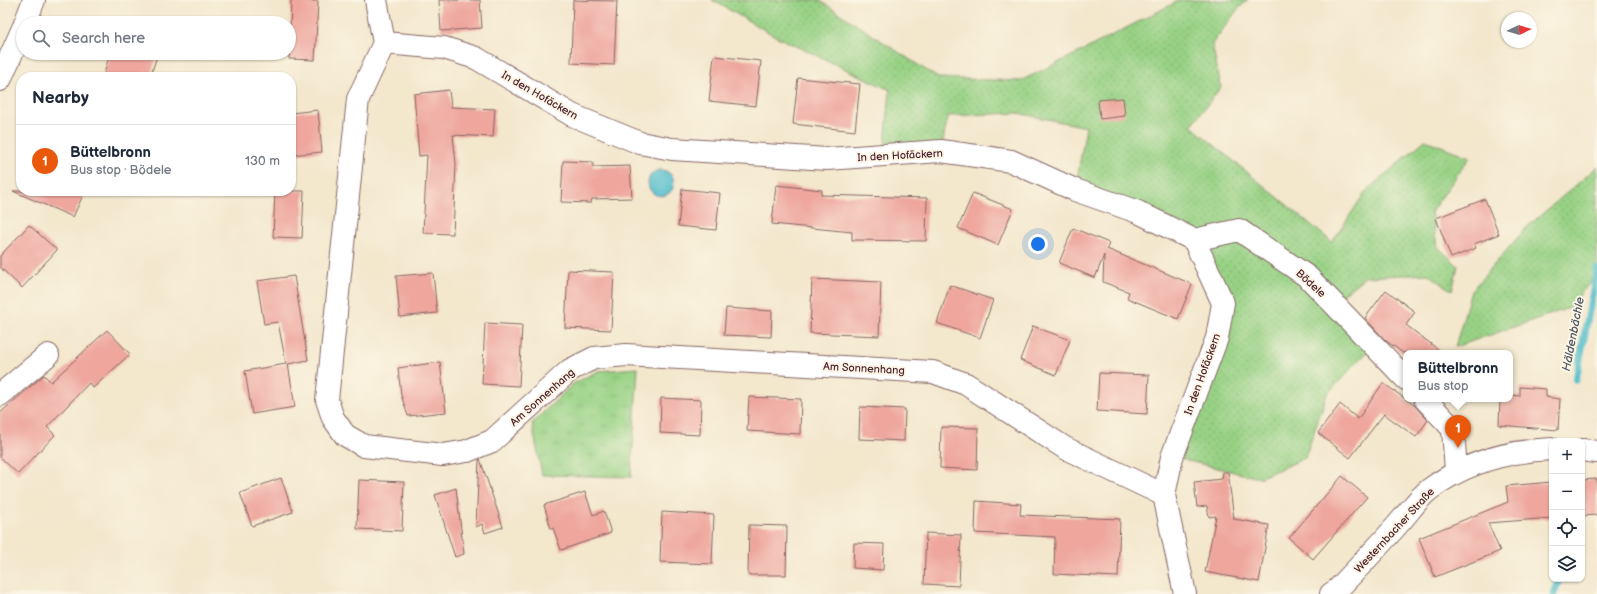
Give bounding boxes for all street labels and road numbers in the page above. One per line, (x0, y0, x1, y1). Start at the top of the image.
street label: In den Hofäckern (499, 68, 580, 123)
street label: In den Hofäckern (857, 147, 943, 164)
street label: Bödele (1293, 267, 1329, 300)
street label: In den Hofäckern (1182, 332, 1223, 417)
street label: Am Sonnenhang (823, 360, 905, 377)
street label: Am Sonnenhang (507, 366, 577, 429)
street label: Westernbacher Straße (1352, 485, 1437, 576)

